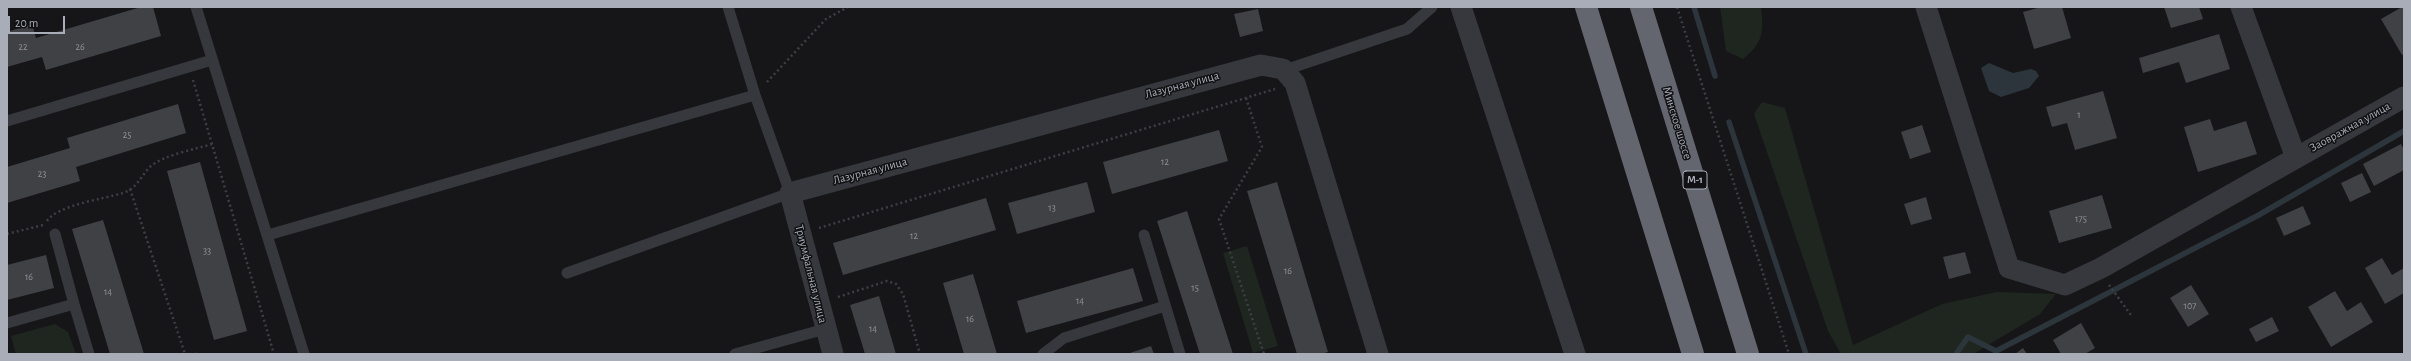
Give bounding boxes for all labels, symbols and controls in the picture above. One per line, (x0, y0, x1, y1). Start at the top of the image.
scale bar (10, 8, 67, 34)
text: 20 m (15, 17, 38, 29)
house number: 22 (18, 41, 28, 53)
house number: 26 (75, 41, 85, 53)
street label: Лазурная улица (1143, 68, 1221, 102)
street label: Минское шоссе (1659, 85, 1695, 161)
street label: Заовражная улица (2307, 99, 2393, 155)
house number: 1 (2077, 109, 2081, 121)
house number: 25 (123, 129, 131, 141)
street label: Лазурная улица (831, 154, 909, 188)
house number: 12 (1161, 156, 1169, 168)
house number: 23 (38, 168, 46, 180)
road number: М-1 (1683, 171, 1707, 189)
house number: 13 (1048, 202, 1056, 214)
house number: 175 (2075, 213, 2087, 225)
street label: Триумфальная улица (792, 223, 830, 325)
house number: 12 (910, 230, 918, 242)
house number: 33 (203, 245, 211, 257)
house number: 16 (1284, 265, 1292, 277)
house number: 16 (25, 271, 33, 283)
house number: 15 (1191, 282, 1199, 294)
house number: 14 (104, 286, 112, 298)
house number: 14 (1076, 295, 1084, 307)
house number: 107 (2184, 300, 2196, 312)
house number: 16 (966, 313, 974, 325)
house number: 14 (869, 323, 877, 335)

